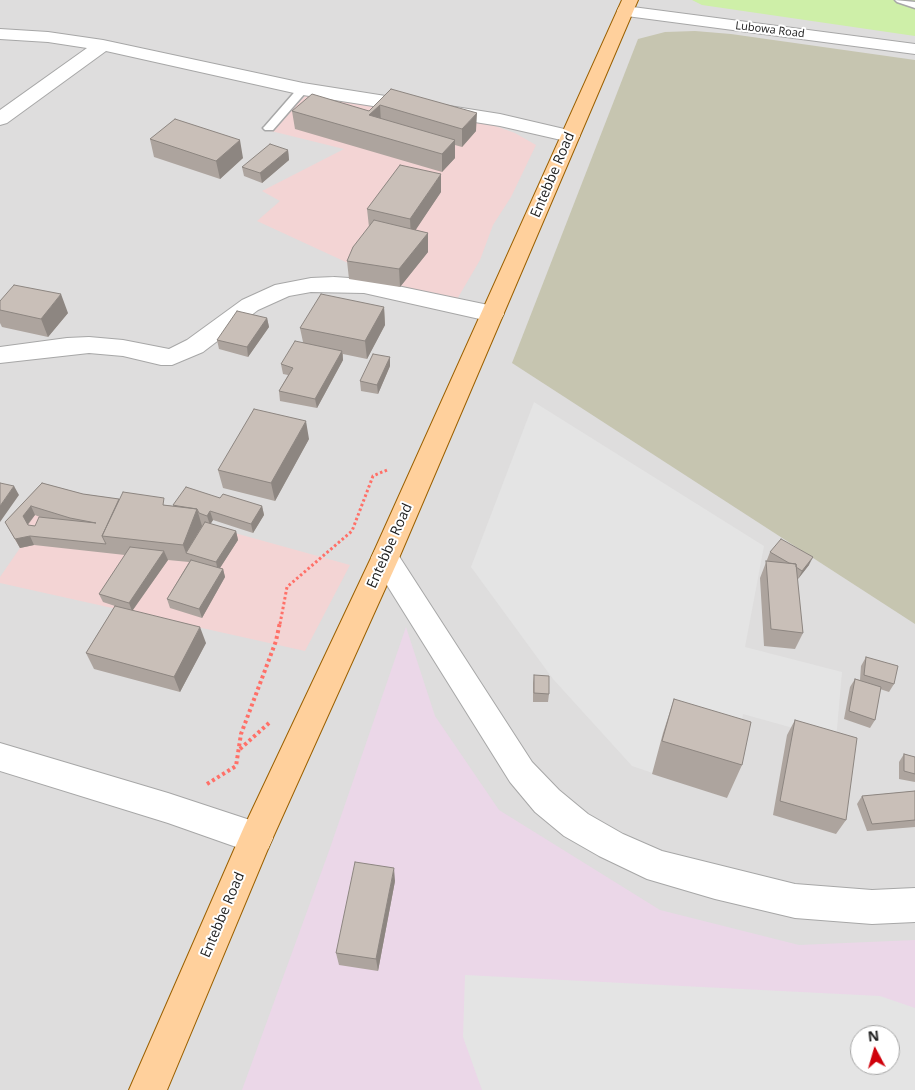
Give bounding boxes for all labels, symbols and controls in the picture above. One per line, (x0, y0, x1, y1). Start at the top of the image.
street label: Lubowa Road (735, 19, 805, 41)
street label: Entebbe Road (527, 130, 579, 220)
street label: Entebbe Road (364, 501, 416, 591)
street label: Entebbe Road (197, 870, 249, 960)
north arrow (850, 1025, 900, 1075)
text: N (867, 1026, 880, 1046)

